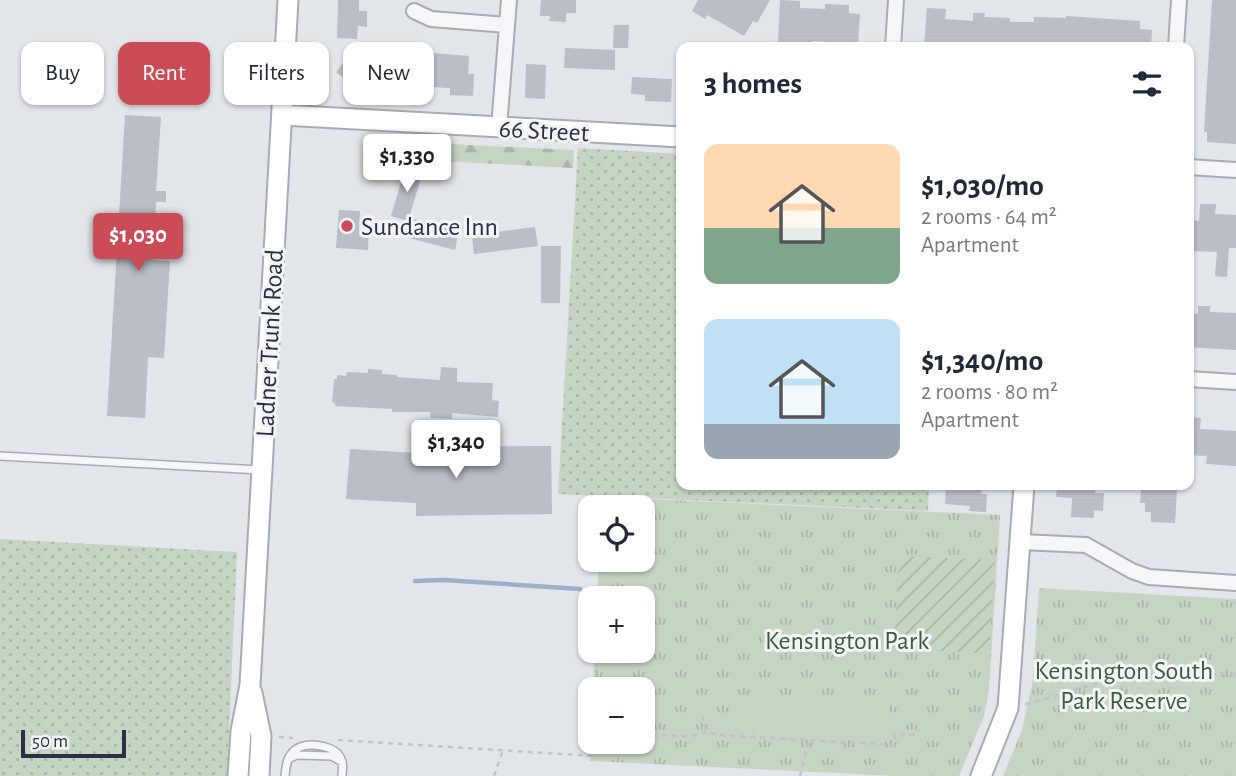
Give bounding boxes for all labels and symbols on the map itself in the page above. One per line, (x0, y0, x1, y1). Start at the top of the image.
street label: 66 Street (498, 116, 590, 146)
pin: $1,330 (350, 134, 464, 194)
pin: $1,030 (81, 214, 195, 273)
place label: Sundance Inn (361, 214, 498, 240)
marker: Sundance Inn (339, 218, 355, 234)
street label: Ladner Trunk Road (252, 248, 288, 438)
pin: $1,340 (399, 420, 513, 480)
park label: Kensington Park (765, 628, 929, 654)
park label: Kensington South Park Reserve (1035, 658, 1213, 714)
scale bar (21, 727, 126, 759)

